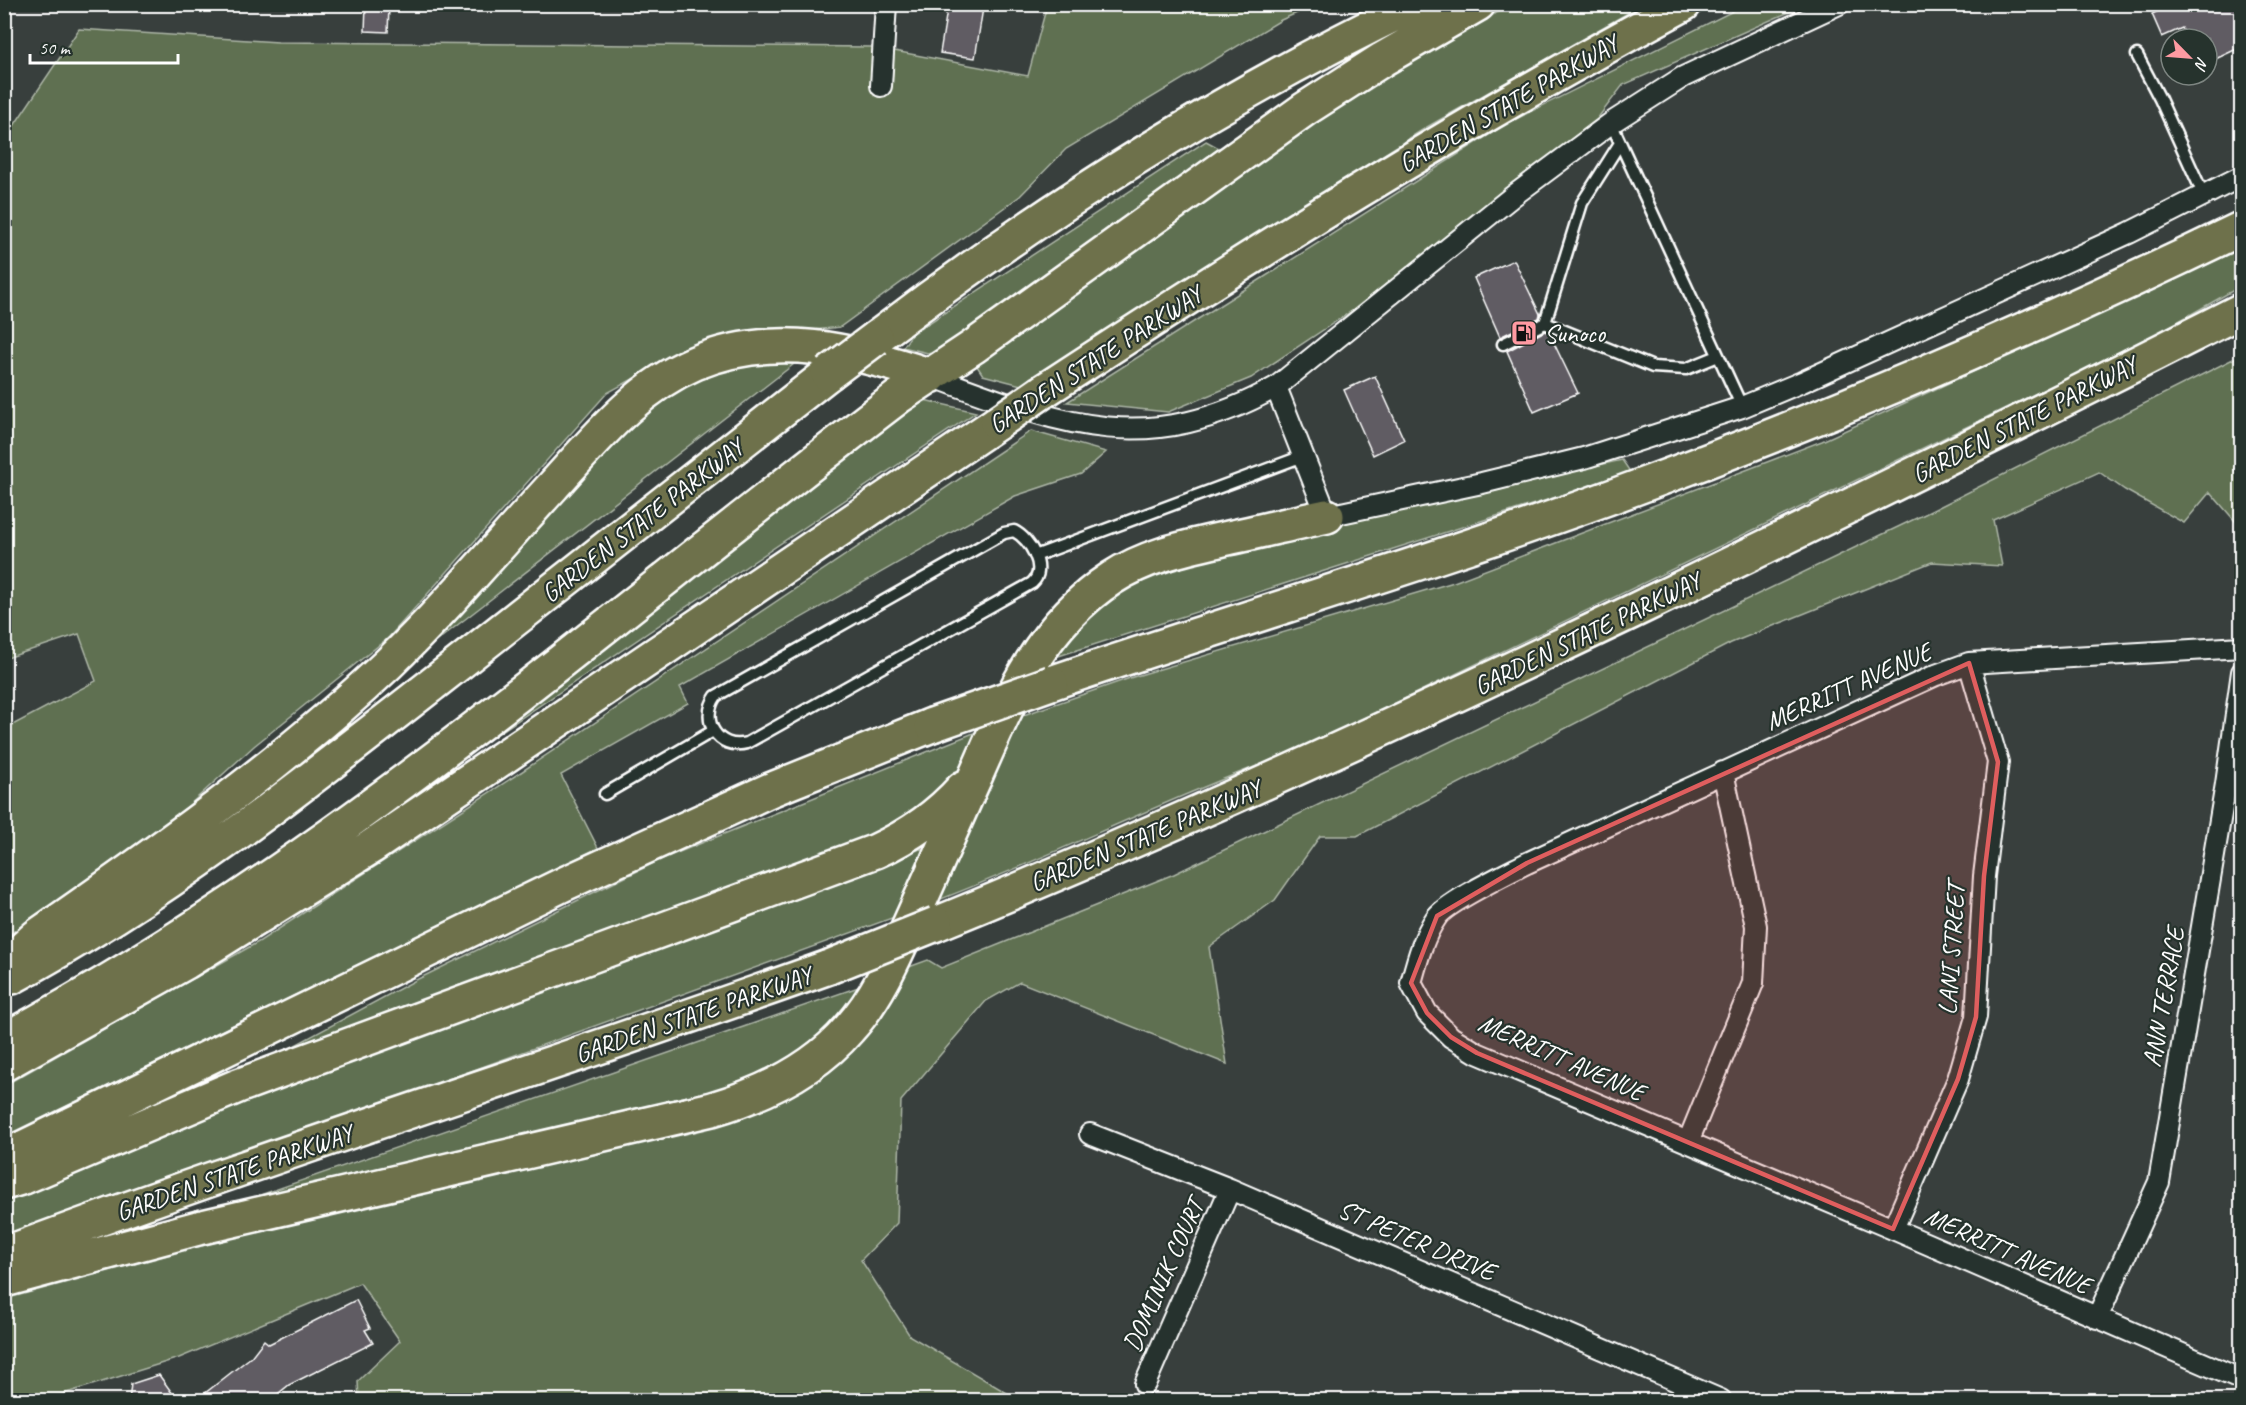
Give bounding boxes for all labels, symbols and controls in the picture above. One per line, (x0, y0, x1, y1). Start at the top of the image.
street label: GARDEN STATE PARKWAY (1392, 25, 1627, 180)
scale bar (30, 27, 178, 65)
north arrow (2159, 27, 2219, 87)
text: 50 m (39, 37, 72, 59)
text: N (2189, 54, 2213, 74)
street label: GARDEN STATE PARKWAY (982, 276, 1212, 441)
place label: Sunoco (1544, 317, 1607, 350)
fuel station icon: Sunoco (1509, 318, 1539, 348)
street label: GARDEN STATE PARKWAY (1906, 347, 2146, 491)
street label: GARDEN STATE PARKWAY (534, 429, 753, 610)
street label: GARDEN STATE PARKWAY (1468, 562, 1710, 703)
street label: MERRITT AVENUE (1760, 634, 1940, 738)
street label: GARDEN STATE PARKWAY (1024, 770, 1270, 899)
street label: LANI STREET (1930, 875, 1973, 1016)
street label: ANN TERRACE (2135, 922, 2193, 1069)
street label: GARDEN STATE PARKWAY (570, 957, 820, 1071)
street label: MERRITT AVENUE (1474, 1006, 1653, 1110)
street label: GARDEN STATE PARKWAY (111, 1115, 361, 1229)
street label: DOMINIK COURT (1115, 1189, 1214, 1357)
street label: ST PETER DRIVE (1333, 1193, 1503, 1290)
street label: MERRITT AVENUE (1920, 1199, 2099, 1303)

